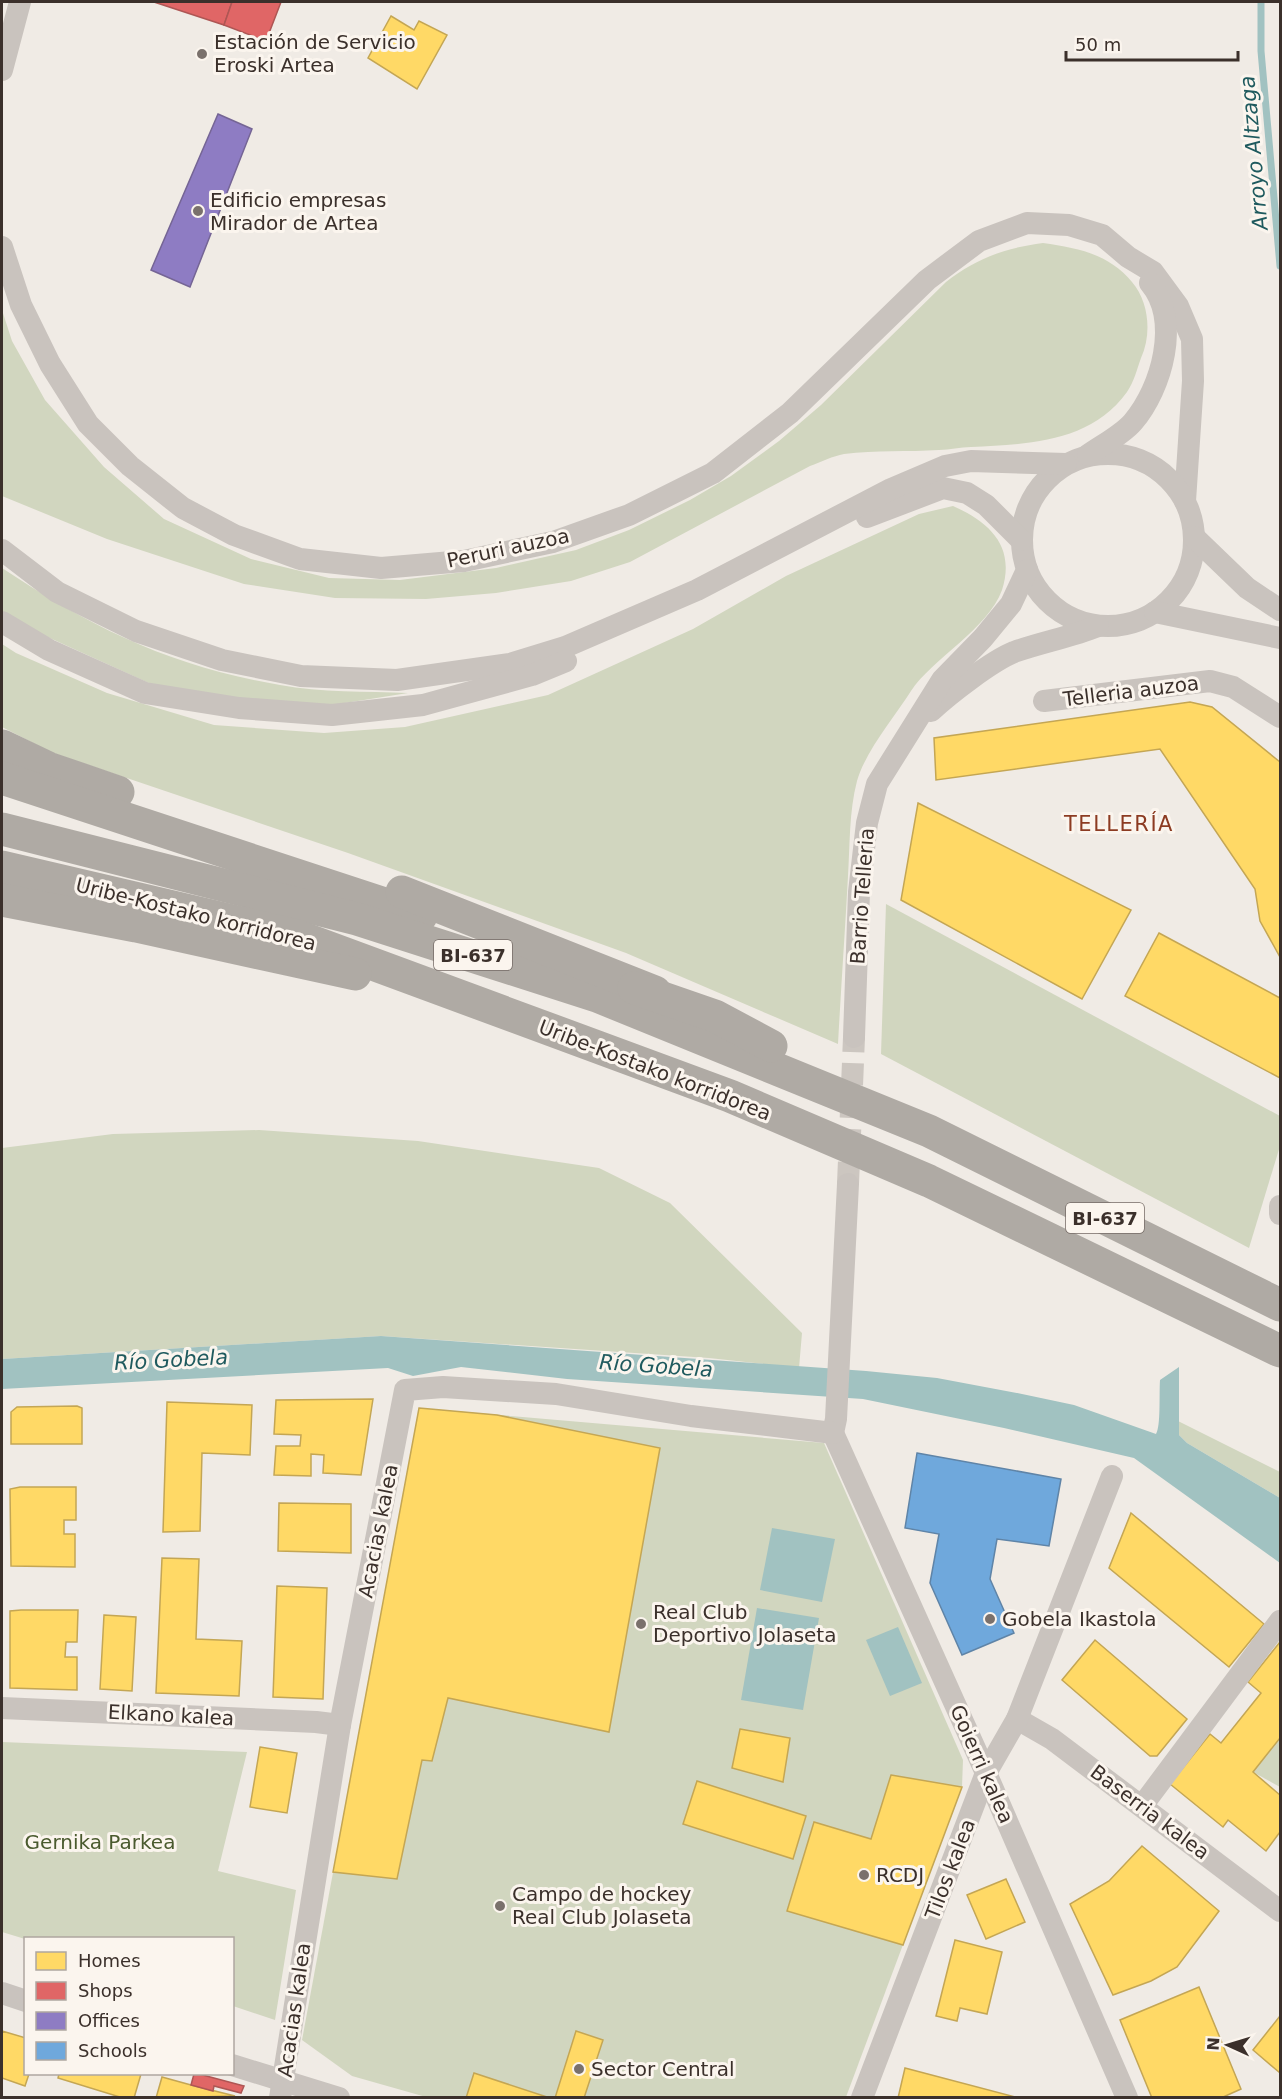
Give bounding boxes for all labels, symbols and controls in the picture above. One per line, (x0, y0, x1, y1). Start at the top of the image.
scale bar (1066, 24, 1238, 62)
place label: Estación de Servicio Eroski Artea (214, 30, 416, 77)
text: 50 m (1075, 34, 1121, 55)
marker: Estación de Servicio Eroski Artea (195, 47, 209, 61)
water label: Arroyo Altzaga (1235, 75, 1273, 233)
place label: Edificio empresas Mirador de Artea (210, 188, 386, 235)
marker: Edificio empresas Mirador de Artea (191, 204, 205, 218)
street label: Peruri auzoa (445, 523, 571, 573)
street label: Telleria auzoa (1061, 671, 1200, 711)
district label: TELLERÍA (1063, 811, 1174, 836)
street label: Barrio Telleria (845, 827, 879, 965)
street label: Uribe-Kostako korridorea (73, 872, 319, 956)
road number: BI-637 (434, 940, 512, 970)
street label: Uribe-Kostako korridorea (535, 1015, 775, 1125)
road number: BI-637 (1066, 1203, 1144, 1233)
water label: Río Gobela (113, 1345, 229, 1375)
water label: Río Gobela (598, 1350, 714, 1382)
street label: Acacias kalea (353, 1462, 403, 1600)
place label: Real Club Deportivo Jolaseta (653, 1600, 836, 1647)
place label: Gobela Ikastola (1002, 1607, 1157, 1631)
marker: Gobela Ikastola (983, 1612, 997, 1626)
marker: Real Club Deportivo Jolaseta (634, 1617, 648, 1631)
street label: Elkano kalea (107, 1700, 235, 1730)
street label: Goierri kalea (945, 1701, 1019, 1827)
street label: Baserria kalea (1086, 1760, 1214, 1864)
street label: Tilos kalea (920, 1816, 980, 1923)
park label: Gernika Parkea (25, 1830, 175, 1854)
place label: RCDJ (876, 1863, 924, 1887)
marker: RCDJ (857, 1868, 871, 1882)
place label: Campo de hockey Real Club Jolaseta (512, 1882, 692, 1929)
marker: Campo de hockey Real Club Jolaseta (493, 1899, 507, 1913)
legend (24, 1937, 234, 2075)
street label: Acacias kalea (273, 1941, 315, 2079)
text: Homes (78, 1950, 141, 1971)
text: Shops (78, 1980, 133, 2001)
text: Offices (78, 2010, 140, 2031)
north arrow (1198, 2015, 1258, 2075)
text: N (1204, 2037, 1223, 2051)
text: Schools (78, 2040, 147, 2061)
place label: Sector Central (591, 2057, 734, 2081)
marker: Sector Central (572, 2062, 586, 2076)

